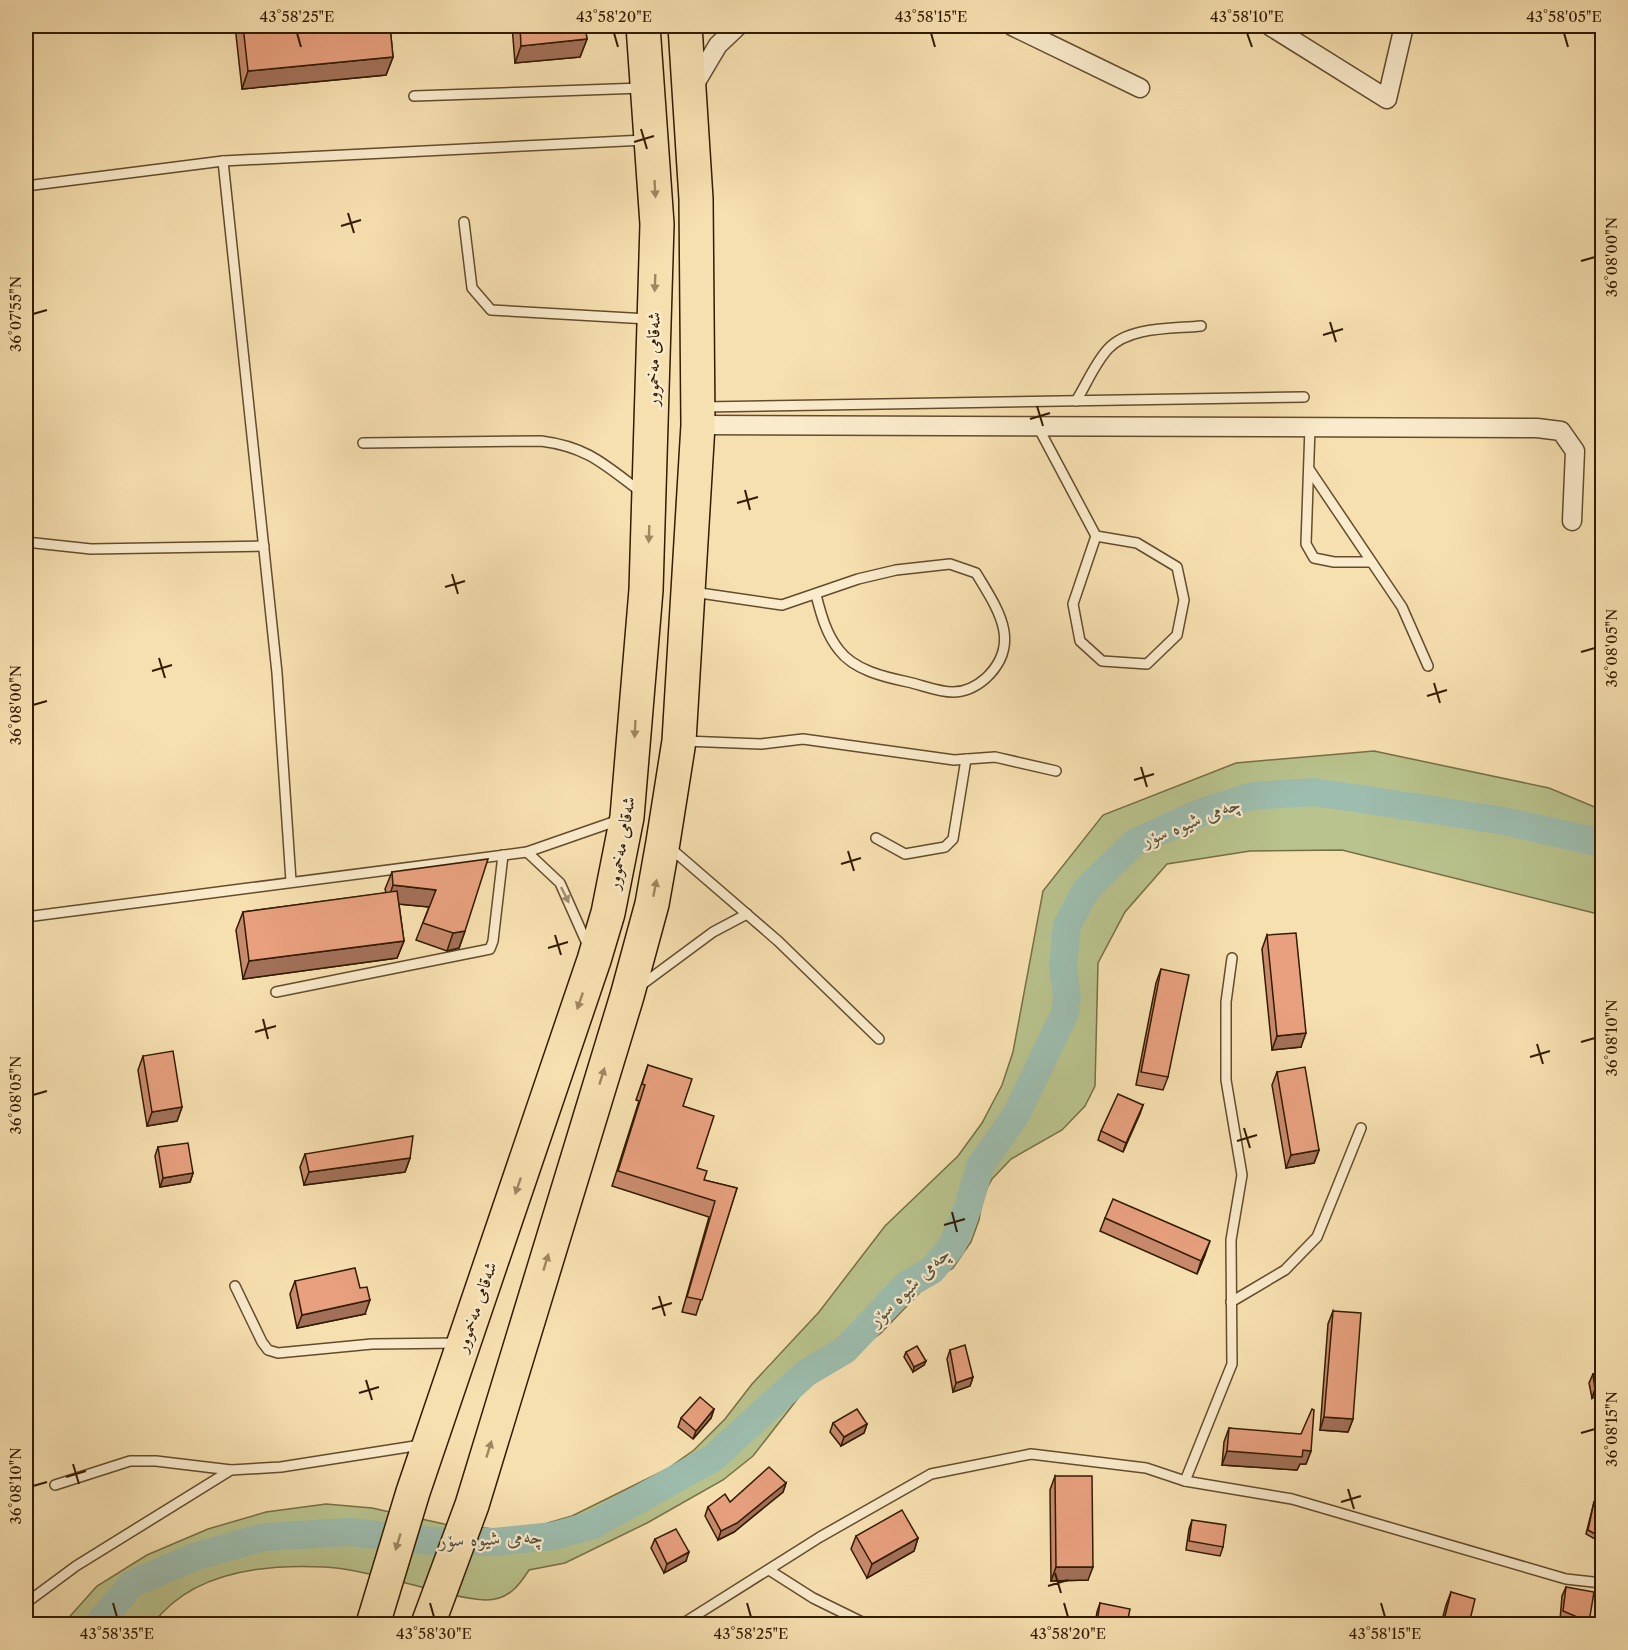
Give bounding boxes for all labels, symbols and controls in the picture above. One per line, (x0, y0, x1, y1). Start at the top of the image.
text: 43°58'25"E (260, 7, 334, 26)
text: 43°58'20"E (576, 7, 652, 26)
text: 43°58'15"E (895, 7, 967, 26)
text: 43°58'10"E (1210, 7, 1284, 26)
text: 43°58'05"E (1526, 7, 1602, 26)
one-way arrow (650, 179, 659, 198)
text: 36°08'00"N (1602, 217, 1621, 297)
one-way arrow (650, 273, 660, 292)
text: 36°07'55"N (6, 276, 25, 352)
street label: شەقامی مەخموور (641, 312, 665, 408)
one-way arrow (644, 525, 653, 544)
text: 36°08'05"N (1602, 609, 1621, 687)
text: 36°08'00"N (6, 665, 25, 745)
one-way arrow (631, 719, 640, 738)
water label: چەمی شیوە سۆر (1136, 790, 1245, 854)
street label: شەقامی مەخموور (602, 795, 640, 893)
one-way arrow (650, 878, 659, 897)
one-way arrow (561, 886, 570, 903)
one-way arrow (575, 992, 585, 1010)
text: 36°08'10"N (1602, 999, 1621, 1077)
text: 36°08'05"N (6, 1056, 25, 1134)
one-way arrow (598, 1067, 608, 1085)
one-way arrow (512, 1177, 522, 1195)
water label: چەمی شیوە سۆر (862, 1241, 956, 1334)
one-way arrow (542, 1253, 551, 1271)
street label: شەقامی مەخموور (450, 1259, 502, 1357)
text: 36°08'15"N (1602, 1391, 1621, 1467)
one-way arrow (485, 1440, 494, 1458)
text: 36°08'10"N (6, 1447, 25, 1525)
water label: چەمی شیوە سۆر (436, 1524, 544, 1554)
one-way arrow (393, 1533, 402, 1551)
text: 43°58'35"E (80, 1624, 154, 1643)
text: 43°58'30"E (396, 1624, 472, 1643)
text: 43°58'25"E (714, 1624, 788, 1643)
text: 43°58'20"E (1030, 1624, 1106, 1643)
text: 43°58'15"E (1349, 1624, 1421, 1643)

